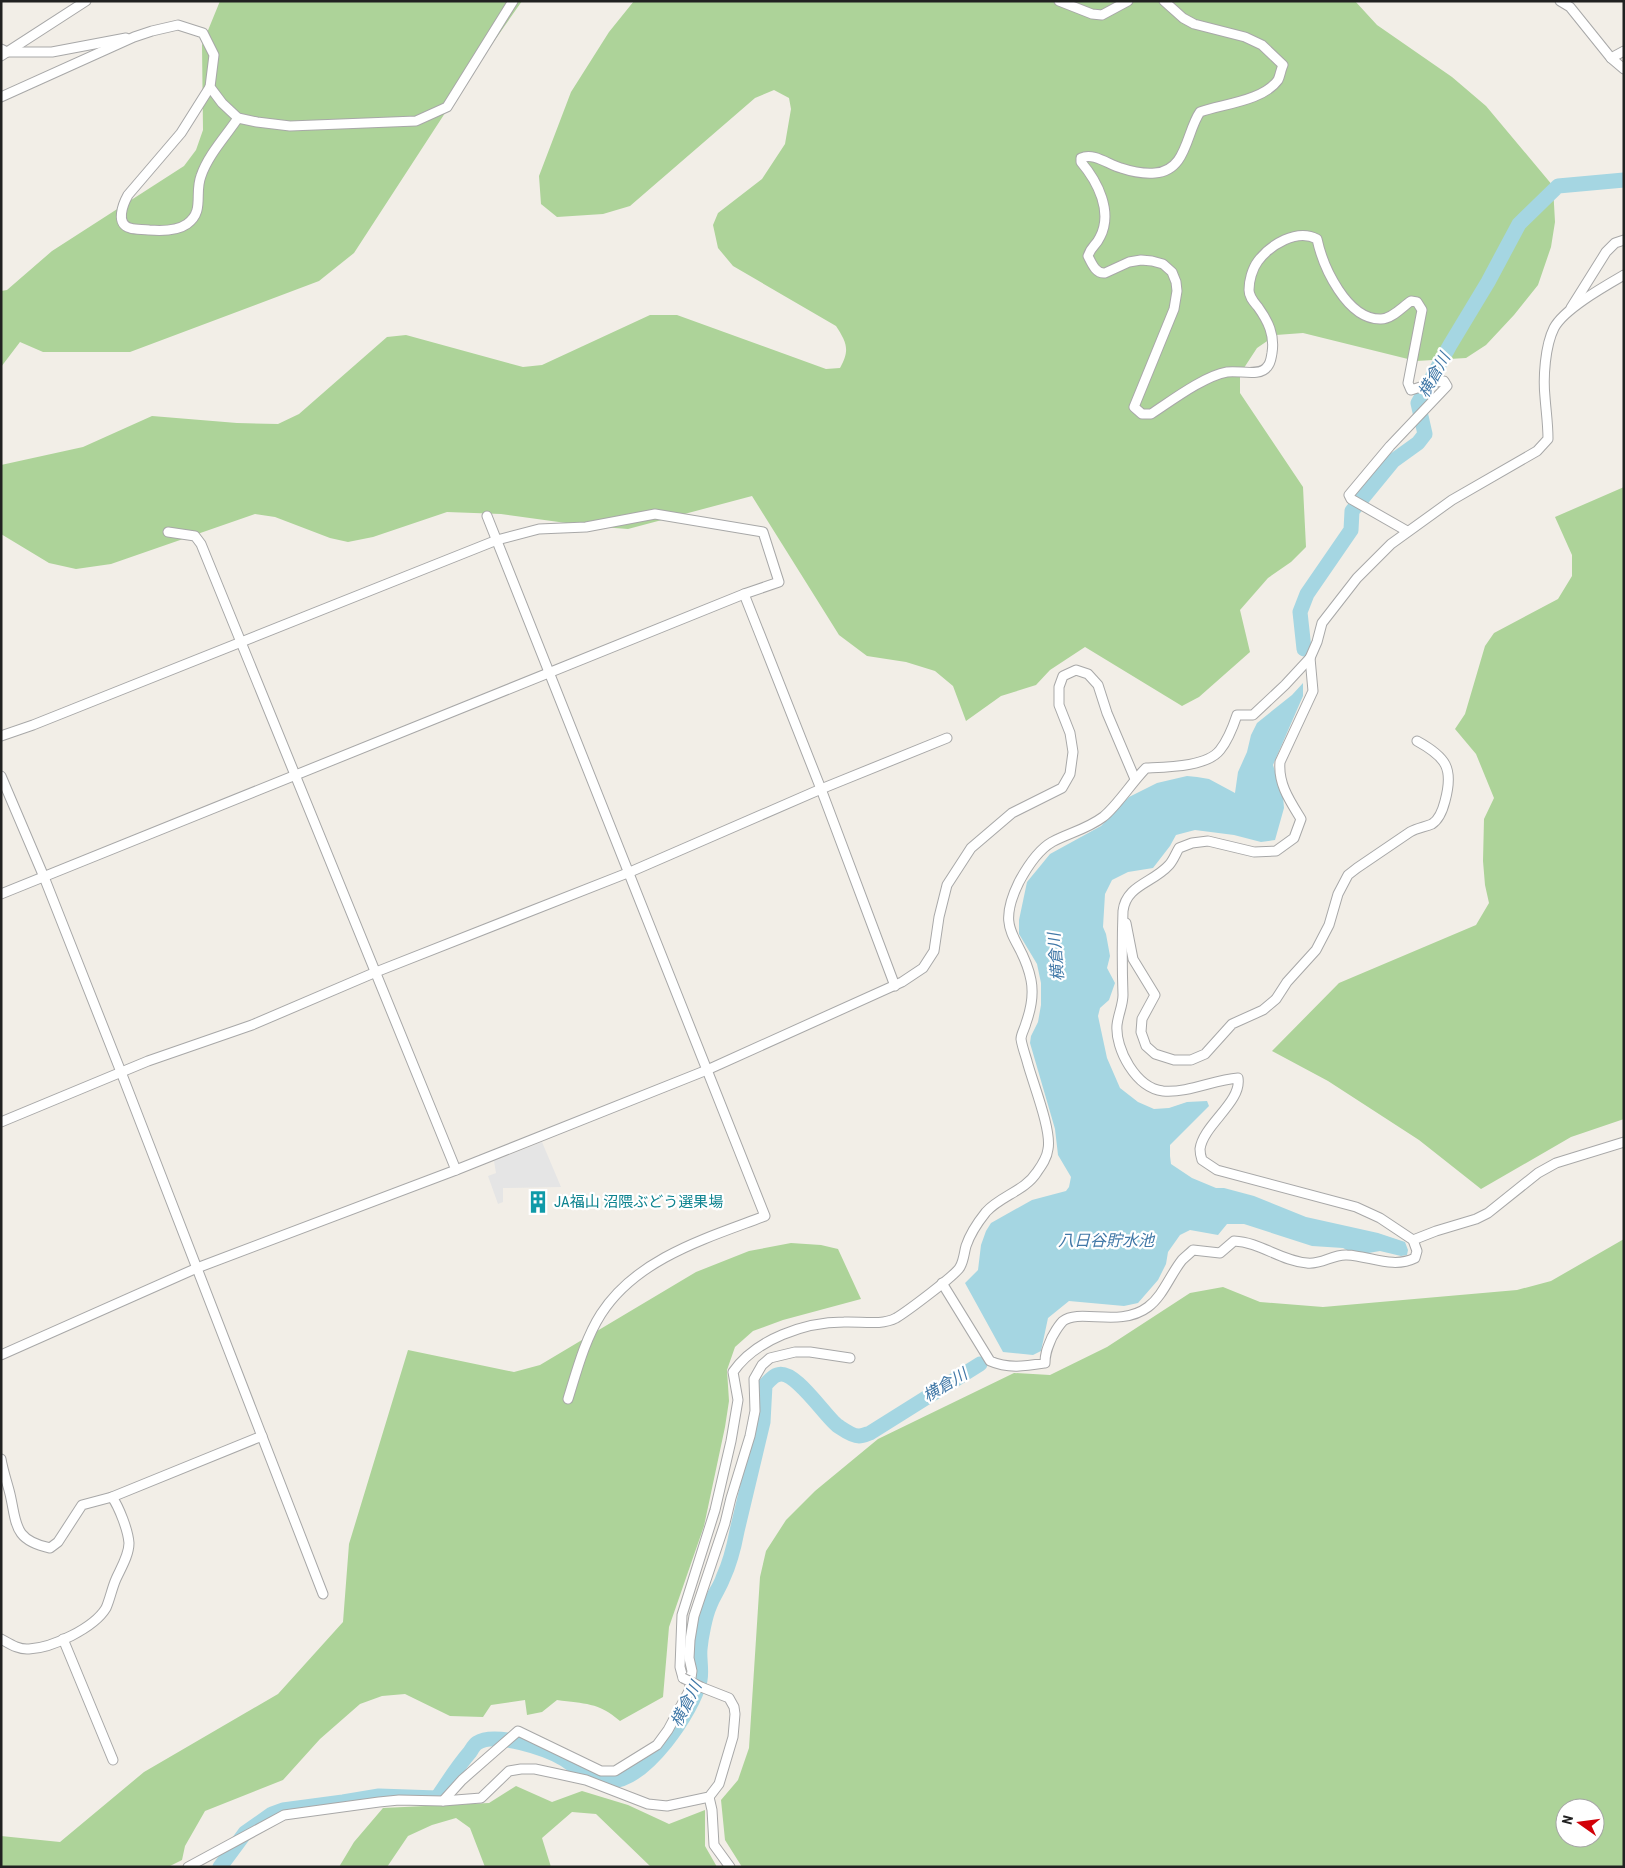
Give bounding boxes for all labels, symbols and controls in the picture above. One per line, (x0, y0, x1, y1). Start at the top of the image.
water label: 横倉川 (1414, 348, 1455, 401)
water label: 横倉川 (1044, 930, 1068, 982)
building icon: JA福山 沼隈ぶどう選果場 (525, 1189, 551, 1215)
place label: JA福山 沼隈ぶどう選果場 (554, 1193, 723, 1211)
water label: 八日谷貯水池 (1058, 1231, 1156, 1250)
water label: 横倉川 (920, 1363, 972, 1406)
water label: 横倉川 (667, 1677, 706, 1730)
north arrow (1555, 1798, 1605, 1848)
text: N (1559, 1814, 1576, 1826)

